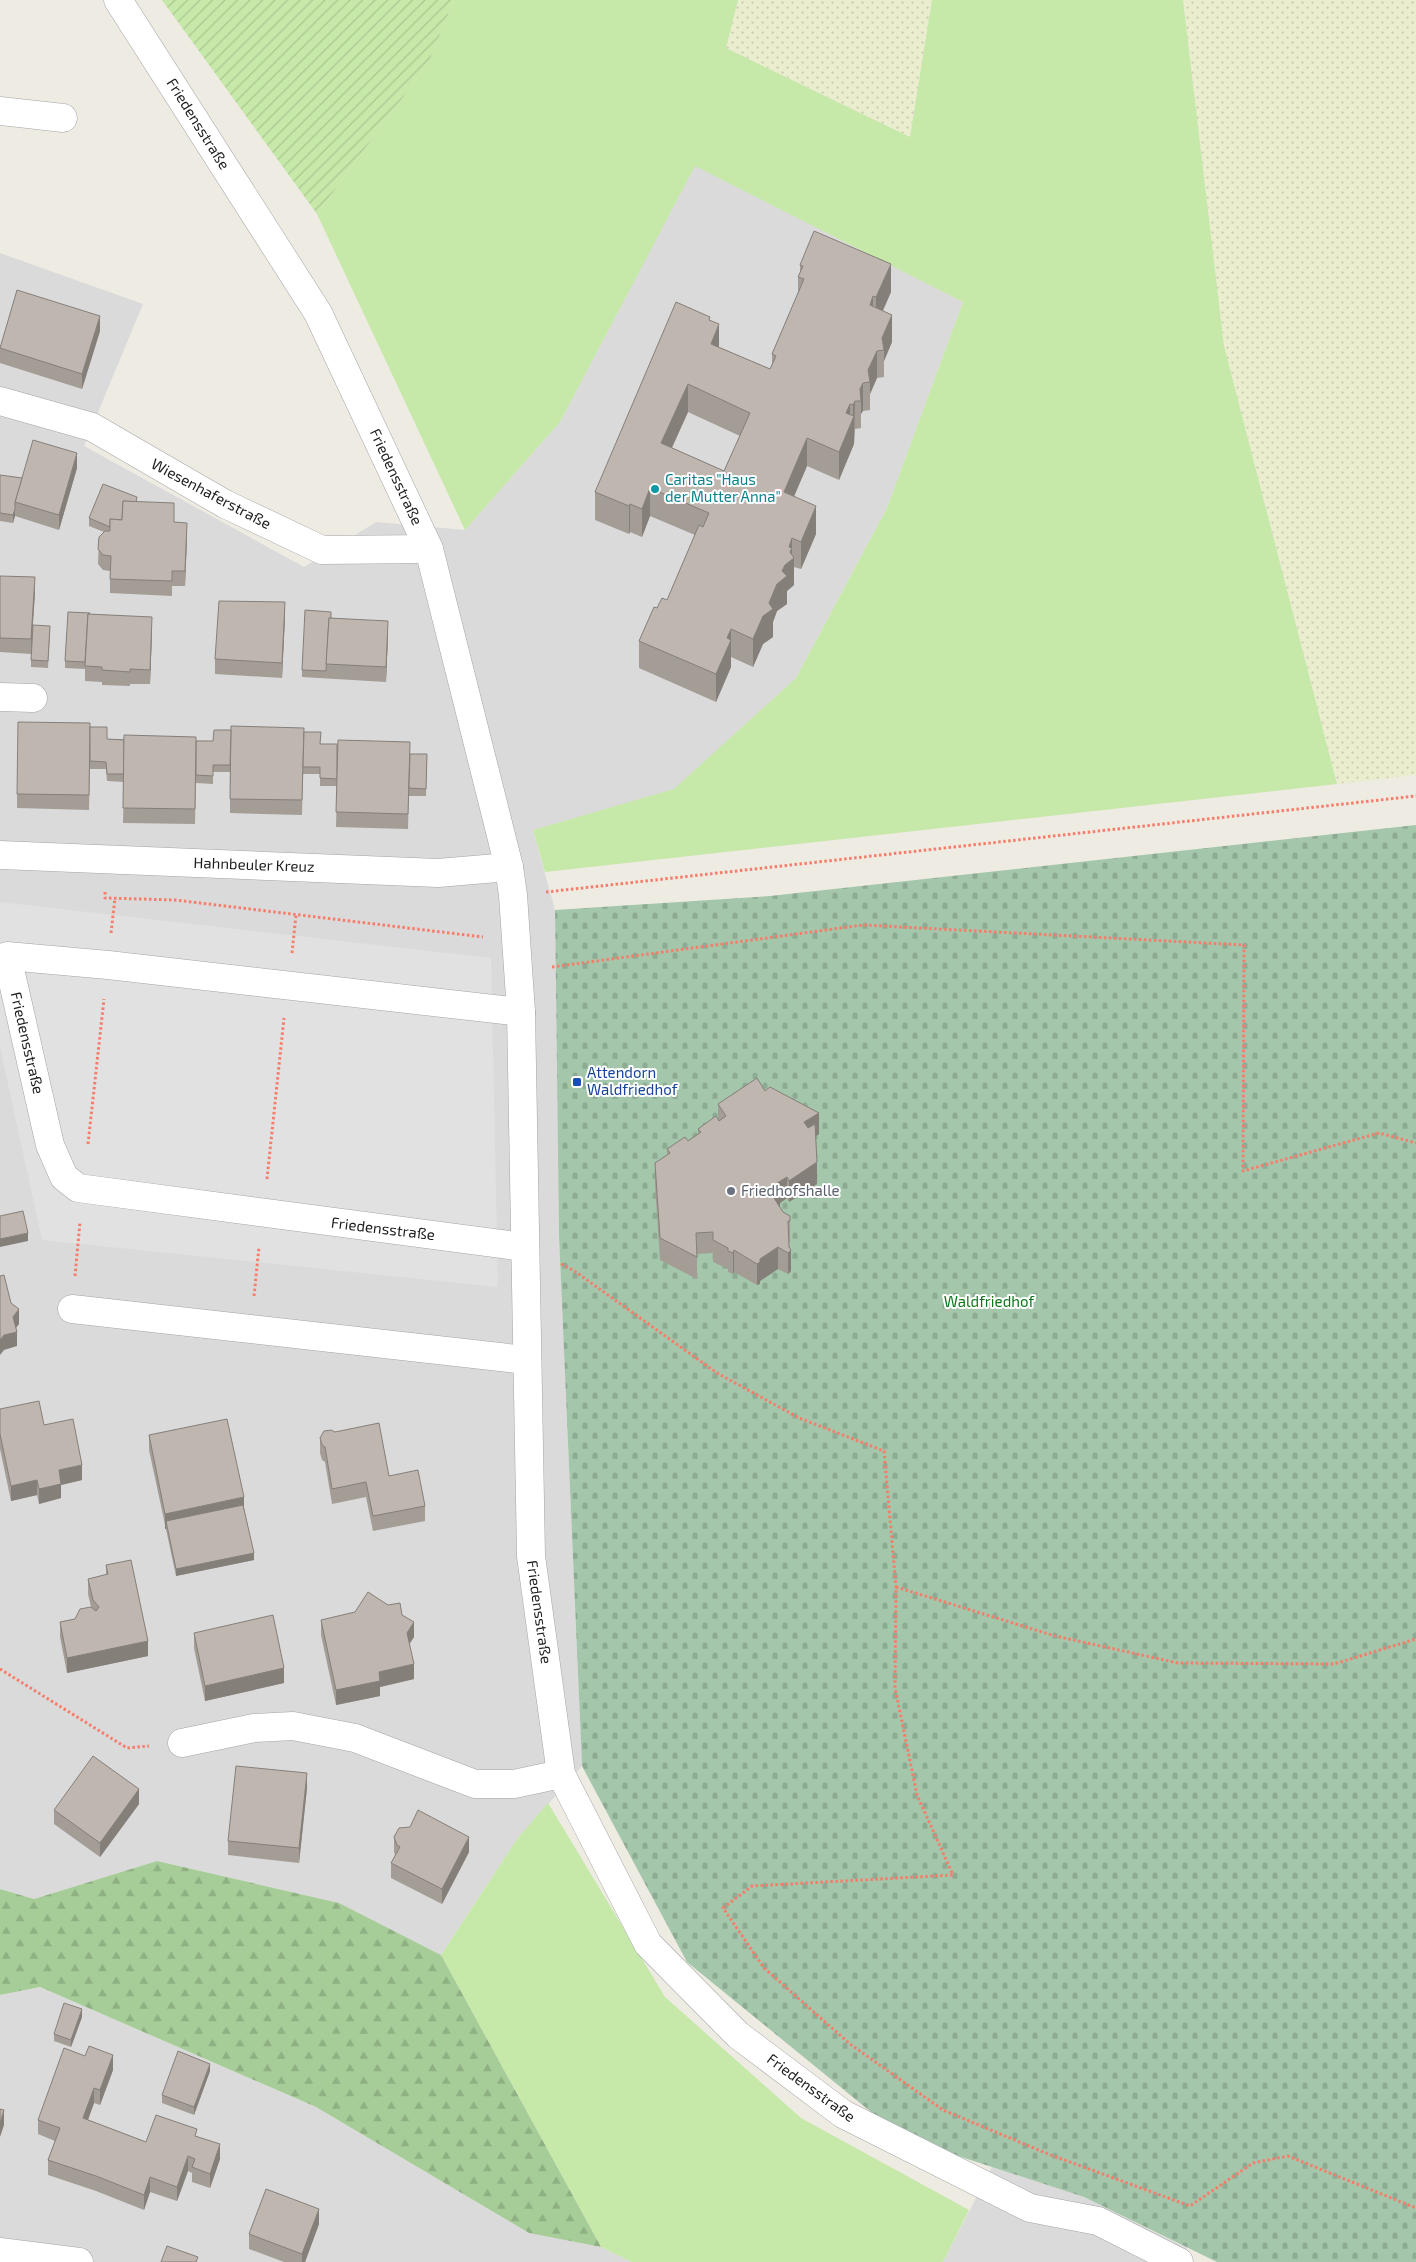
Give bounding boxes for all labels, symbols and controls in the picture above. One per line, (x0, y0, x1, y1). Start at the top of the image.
street label: Friedensstraße (164, 74, 234, 172)
street label: Friedensstraße (367, 425, 427, 528)
street label: Wiesenhaferstraße (149, 454, 274, 532)
place label: Caritas "Haus der Mutter Anna" (665, 470, 781, 505)
marker: Caritas "Haus der Mutter Anna" (649, 483, 661, 495)
street label: Hahnbeuler Kreuz (193, 853, 315, 875)
street label: Friedensstraße (7, 990, 48, 1096)
place label: Attendorn Waldfriedhof (587, 1063, 678, 1098)
marker: Attendorn Waldfriedhof (571, 1076, 583, 1088)
place label: Friedhofshalle (741, 1181, 840, 1199)
marker: Friedhofshalle (725, 1185, 737, 1197)
street label: Friedensstraße (330, 1213, 436, 1243)
park label: Waldfriedhof (944, 1292, 1034, 1310)
street label: Friedensstraße (524, 1559, 556, 1665)
street label: Friedensstraße (764, 2049, 859, 2125)

